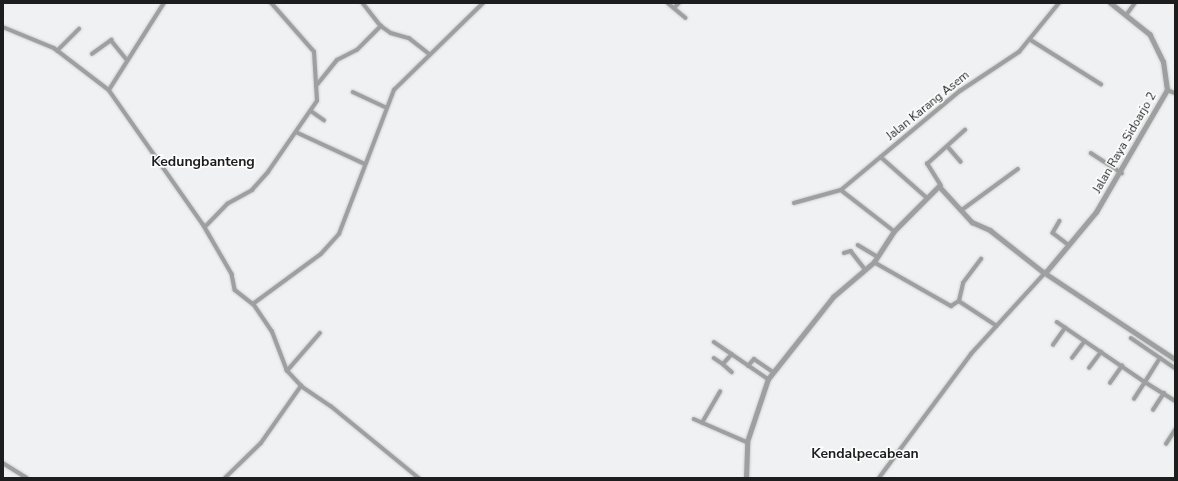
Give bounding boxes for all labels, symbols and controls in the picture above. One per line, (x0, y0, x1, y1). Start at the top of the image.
street label: Jalan Karang Asem (884, 68, 972, 144)
street label: Jalan Raya Sidoarjo 2 (1090, 90, 1160, 196)
district label: Kedungbanteng (151, 154, 255, 170)
district label: Kendalpecabean (811, 446, 919, 462)

